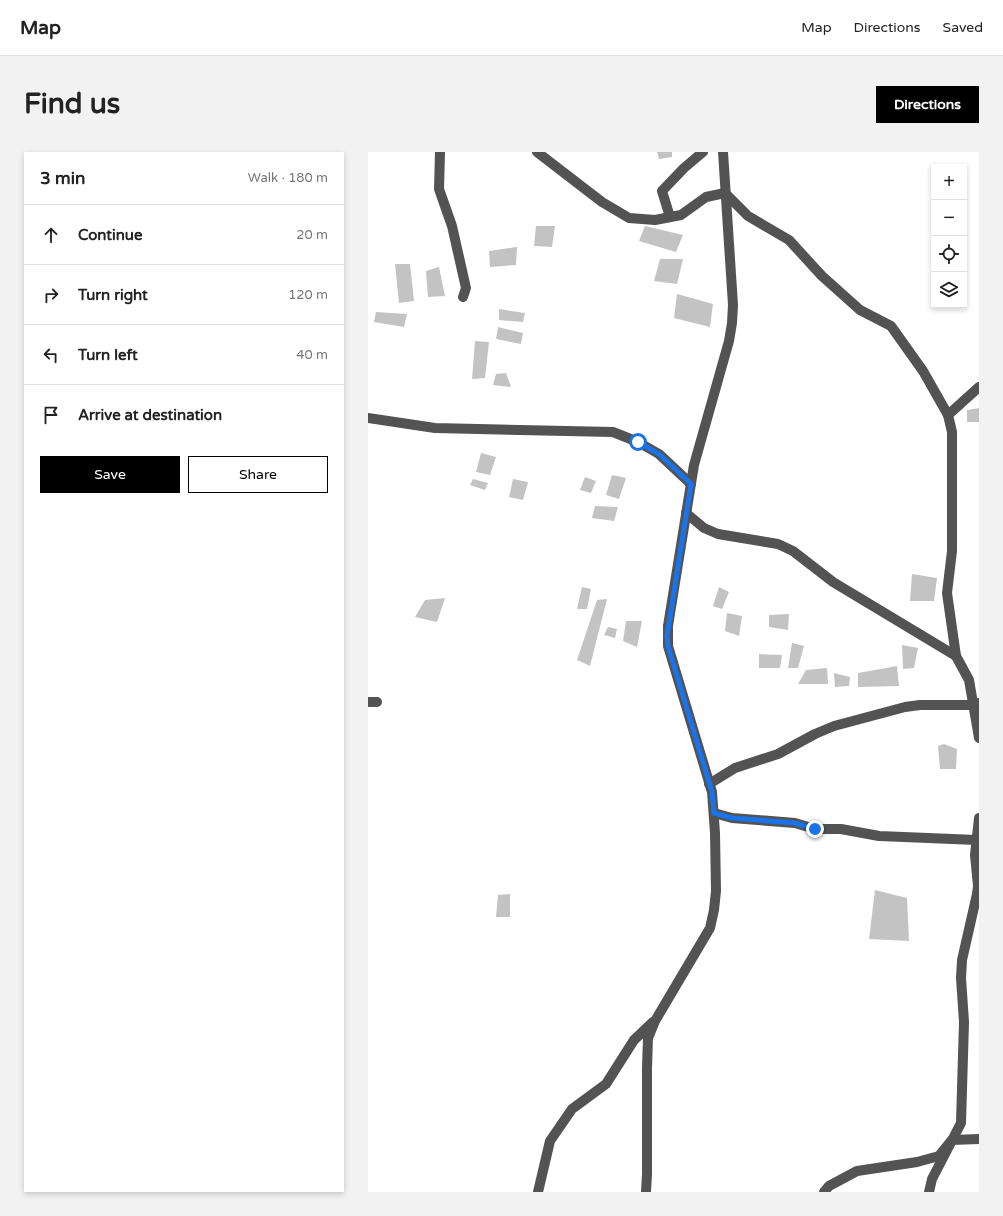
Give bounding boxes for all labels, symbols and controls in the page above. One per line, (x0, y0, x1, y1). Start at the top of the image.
text: Map (20, 17, 61, 39)
text: Map (801, 19, 832, 36)
text: Directions (854, 19, 921, 36)
text: Saved (943, 19, 983, 36)
button: Directions (876, 86, 979, 123)
text: Find us (24, 87, 120, 121)
map controls (931, 164, 967, 308)
button: + (931, 164, 967, 200)
text: 3 min (40, 168, 85, 189)
text: Walk · 180 m (248, 170, 328, 186)
button: − (931, 200, 967, 236)
icon: ahead (40, 224, 62, 246)
text: Continue (78, 226, 142, 244)
text: 20 m (296, 227, 328, 243)
button: locate (931, 236, 967, 272)
button: layers (931, 272, 967, 308)
icon: right (40, 284, 62, 306)
text: Turn right (78, 286, 148, 304)
text: 120 m (288, 287, 328, 303)
icon: left (40, 344, 62, 366)
text: Turn left (78, 346, 138, 364)
text: 40 m (296, 347, 328, 363)
icon: arrive (40, 404, 62, 426)
text: Arrive at destination (78, 406, 222, 424)
route start (629, 433, 647, 451)
button: Save (40, 456, 180, 493)
button: Share (188, 456, 328, 493)
route end (806, 820, 824, 838)

